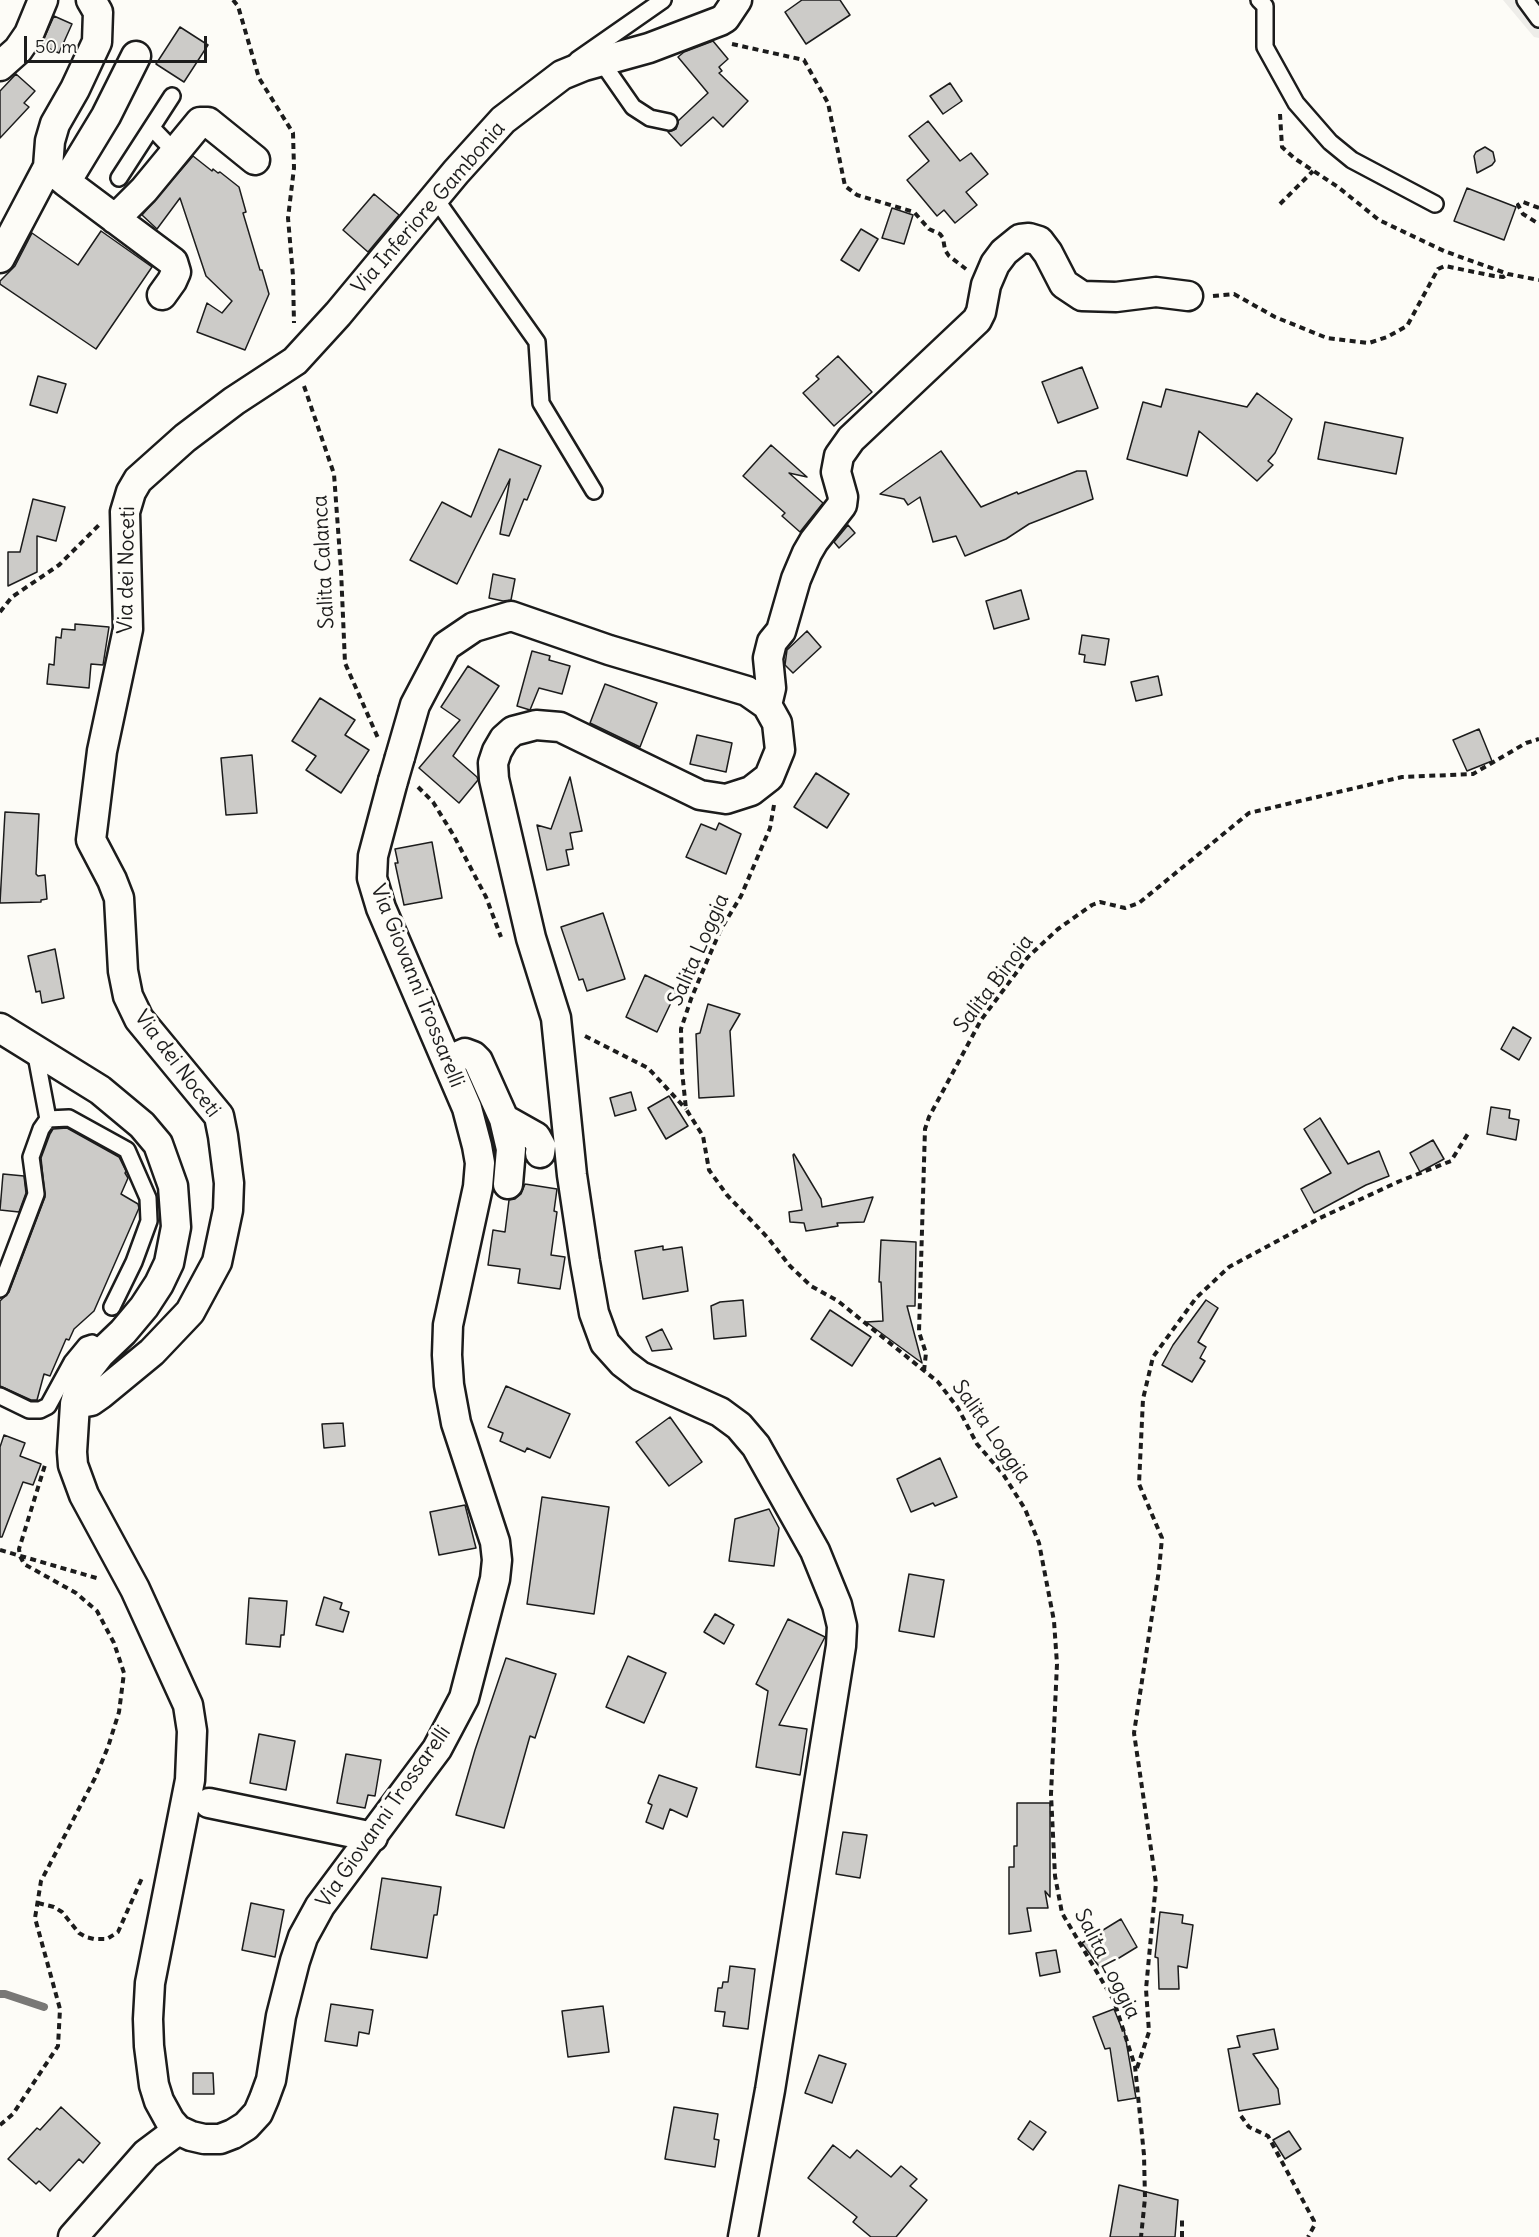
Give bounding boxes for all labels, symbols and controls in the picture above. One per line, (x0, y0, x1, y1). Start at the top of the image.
scale bar (27, 24, 210, 62)
text: 50 m (35, 35, 77, 58)
street label: Via Inferiore Gambonia (347, 116, 511, 300)
street label: Salita Calanca (308, 494, 340, 630)
street label: Via dei Noceti (113, 506, 141, 634)
street label: Via Giovanni Trossarelli (365, 881, 469, 1091)
street label: Salita Loggia (663, 890, 735, 1010)
street label: Salita Binoia (949, 930, 1039, 1038)
street label: Via dei Noceti (129, 1005, 225, 1123)
street label: Salita Loggia (946, 1376, 1036, 1488)
street label: Via Giovanni Trossarelli (312, 1721, 456, 1913)
street label: Salita Loggia (1068, 1905, 1146, 2023)

